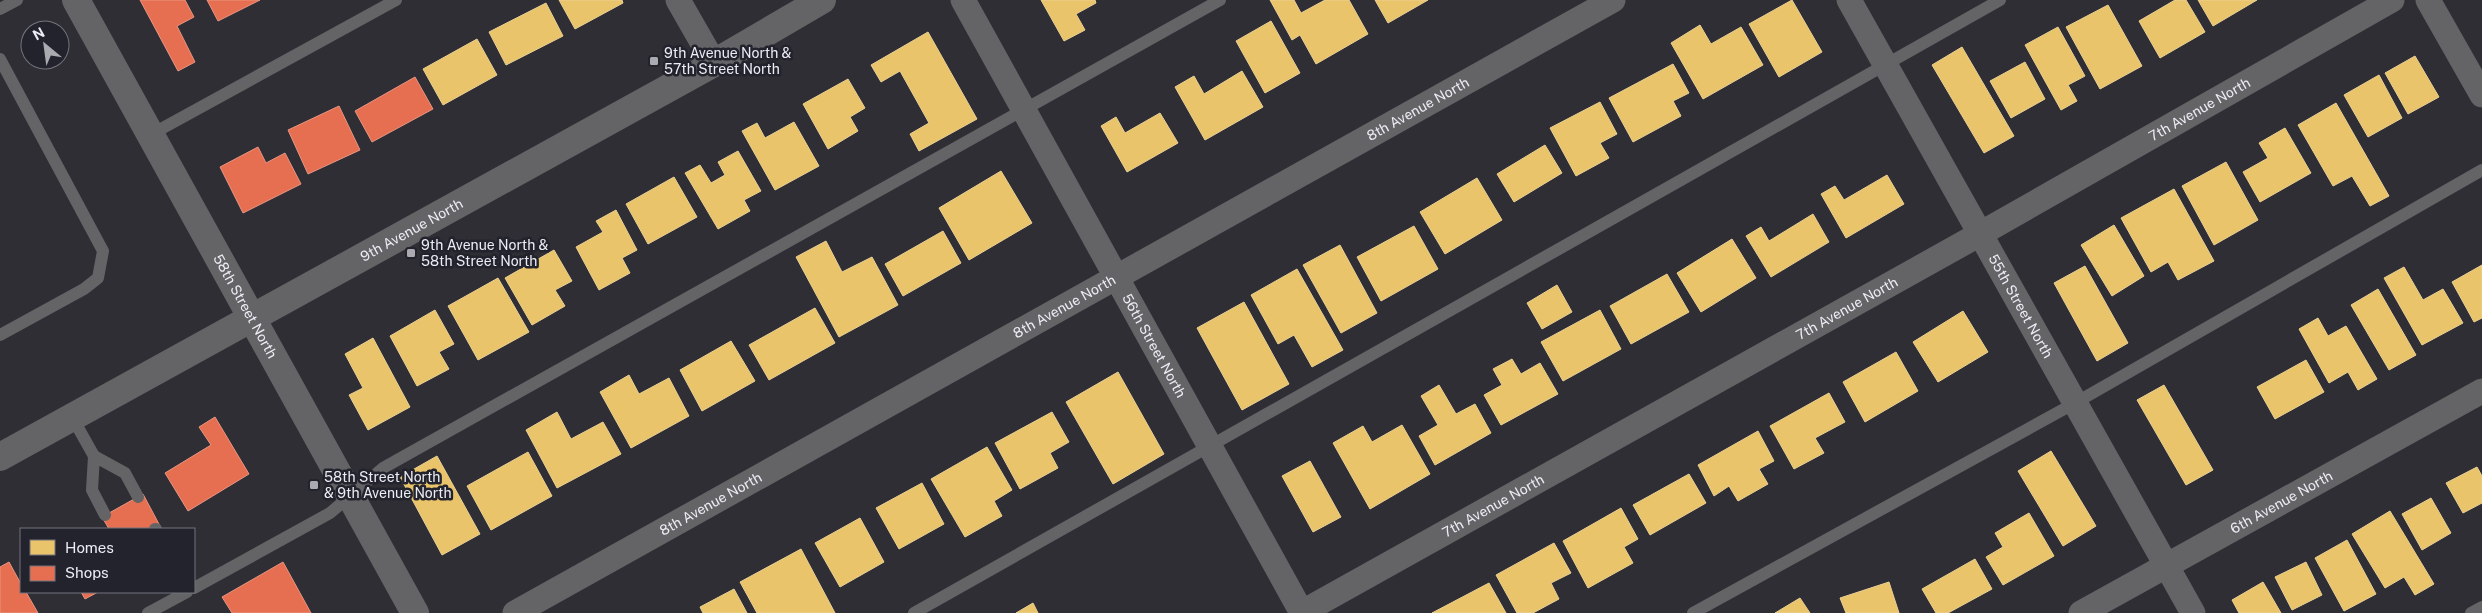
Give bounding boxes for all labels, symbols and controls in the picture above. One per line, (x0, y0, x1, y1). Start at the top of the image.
north arrow (20, 20, 70, 70)
text: N (30, 24, 47, 43)
place label: 9th Avenue North & 57th Street North (664, 45, 792, 77)
marker: 9th Avenue North & 57th Street North (648, 55, 660, 67)
street label: 8th Avenue North (1364, 74, 1472, 144)
street label: 7th Avenue North (2146, 74, 2253, 144)
street label: 9th Avenue North (358, 195, 465, 265)
place label: 9th Avenue North & 58th Street North (421, 237, 549, 269)
marker: 9th Avenue North & 58th Street North (405, 247, 417, 259)
street label: 58th Street North (210, 251, 281, 361)
street label: 55th Street North (1985, 251, 2056, 361)
street label: 8th Avenue North (1010, 271, 1118, 341)
street label: 7th Avenue North (1793, 274, 1900, 343)
street label: 56th Street North (1119, 291, 1189, 400)
street label: 6th Avenue North (2227, 467, 2335, 537)
place label: 58th Street North & 9th Avenue North (324, 469, 452, 501)
street label: 8th Avenue North (657, 469, 765, 539)
street label: 7th Avenue North (1439, 471, 1547, 541)
marker: 58th Street North & 9th Avenue North (308, 479, 320, 491)
legend (20, 528, 195, 593)
text: Homes (65, 539, 114, 556)
text: Shops (65, 564, 109, 581)

